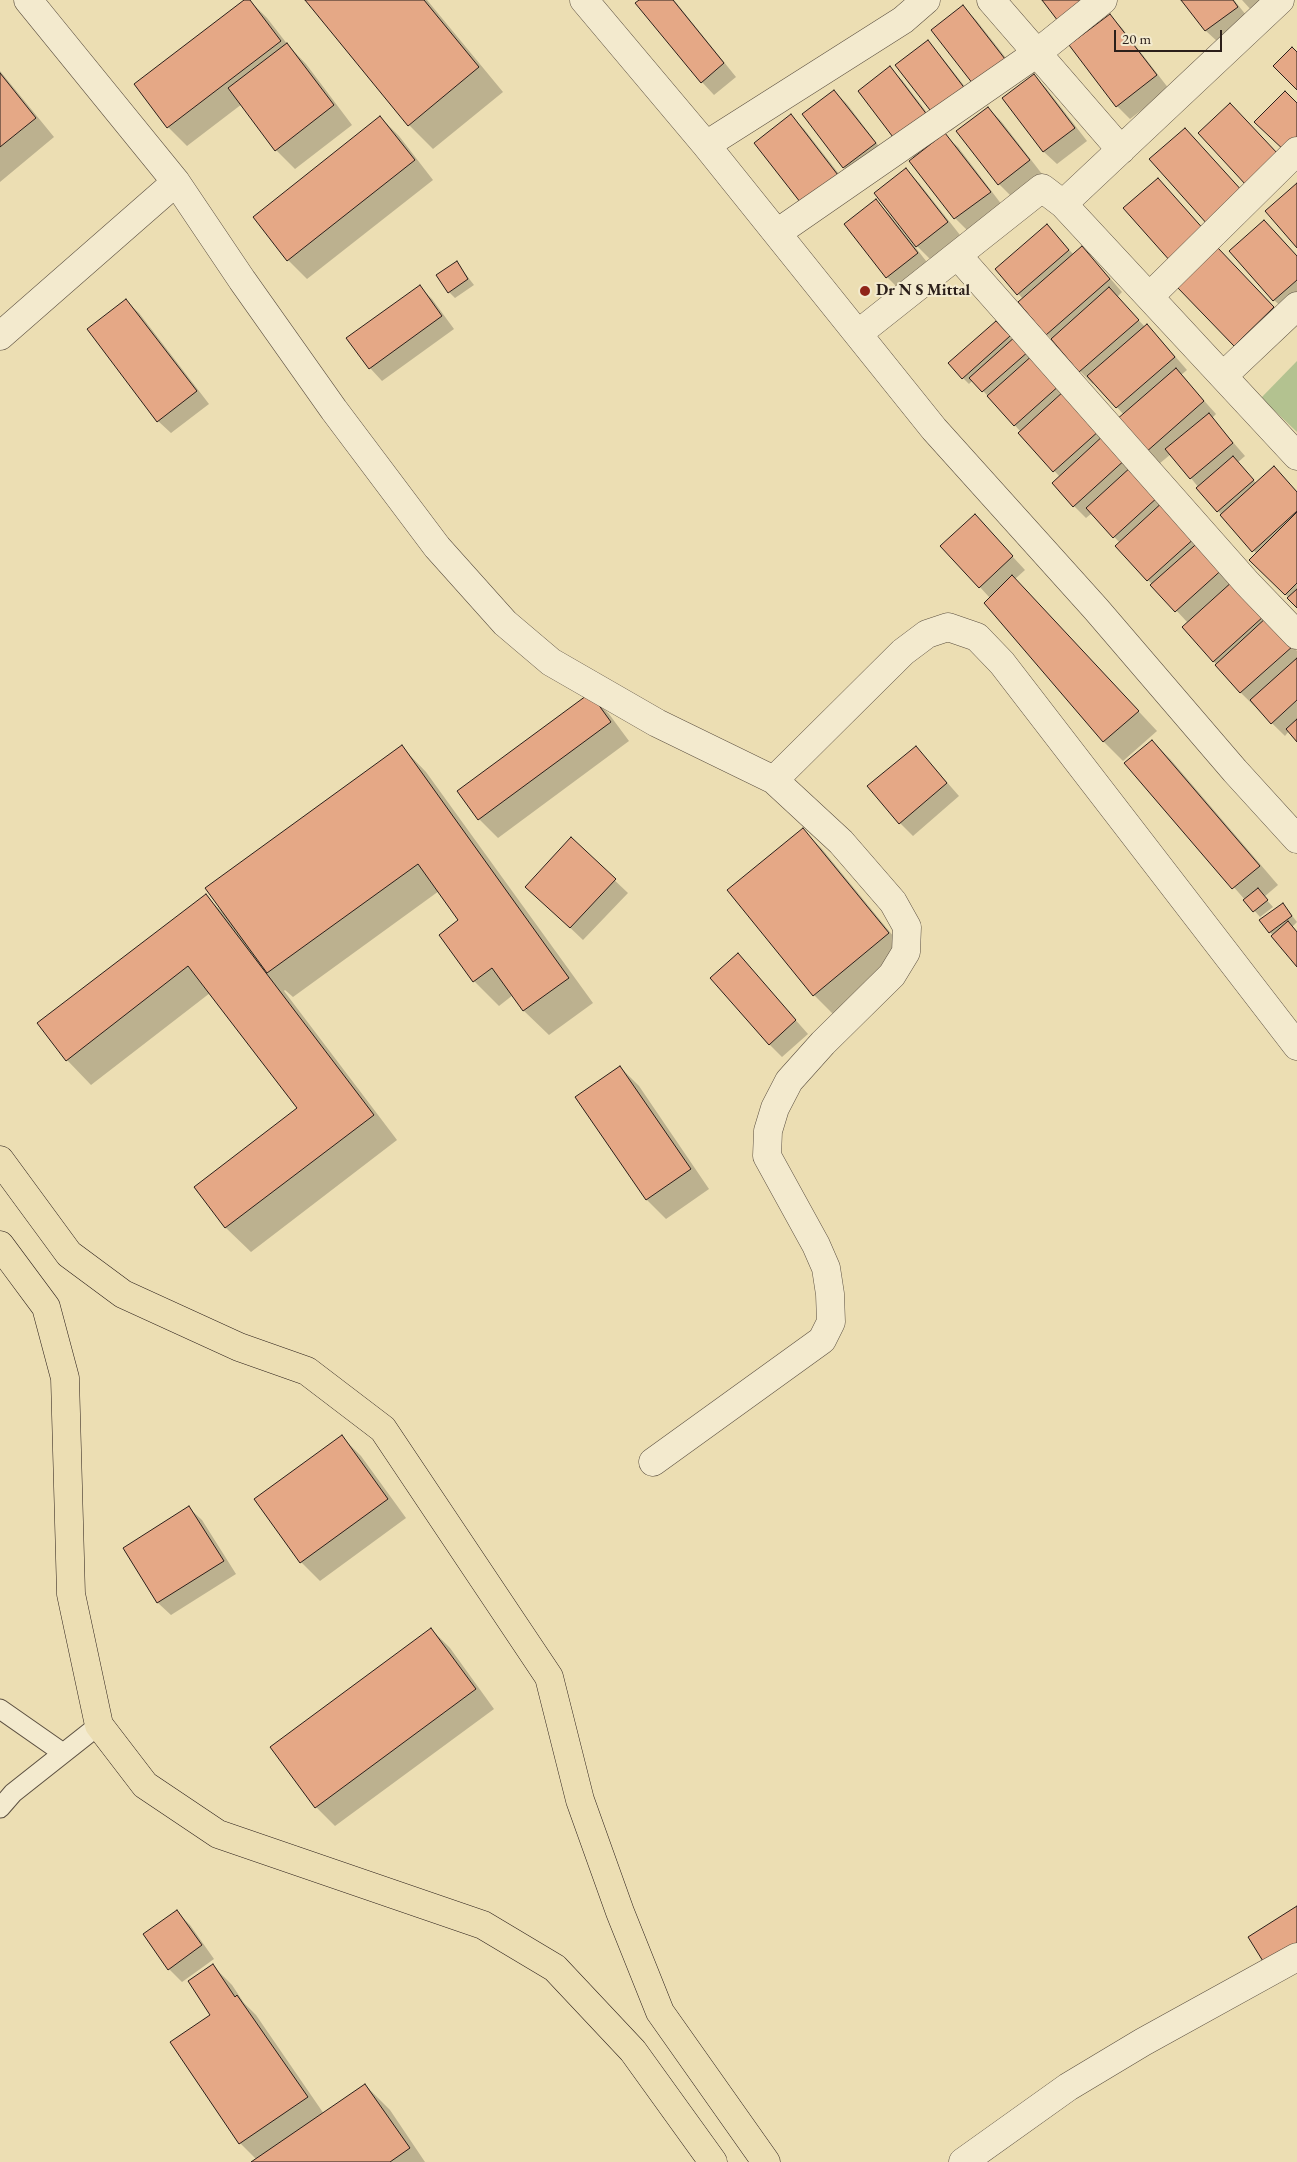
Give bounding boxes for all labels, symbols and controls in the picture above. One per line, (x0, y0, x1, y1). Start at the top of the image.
scale bar (1117, 20, 1224, 52)
text: 20 m (1122, 29, 1151, 48)
place label: Dr N S Mittal (876, 281, 970, 301)
marker: Dr N S Mittal (858, 284, 872, 298)

